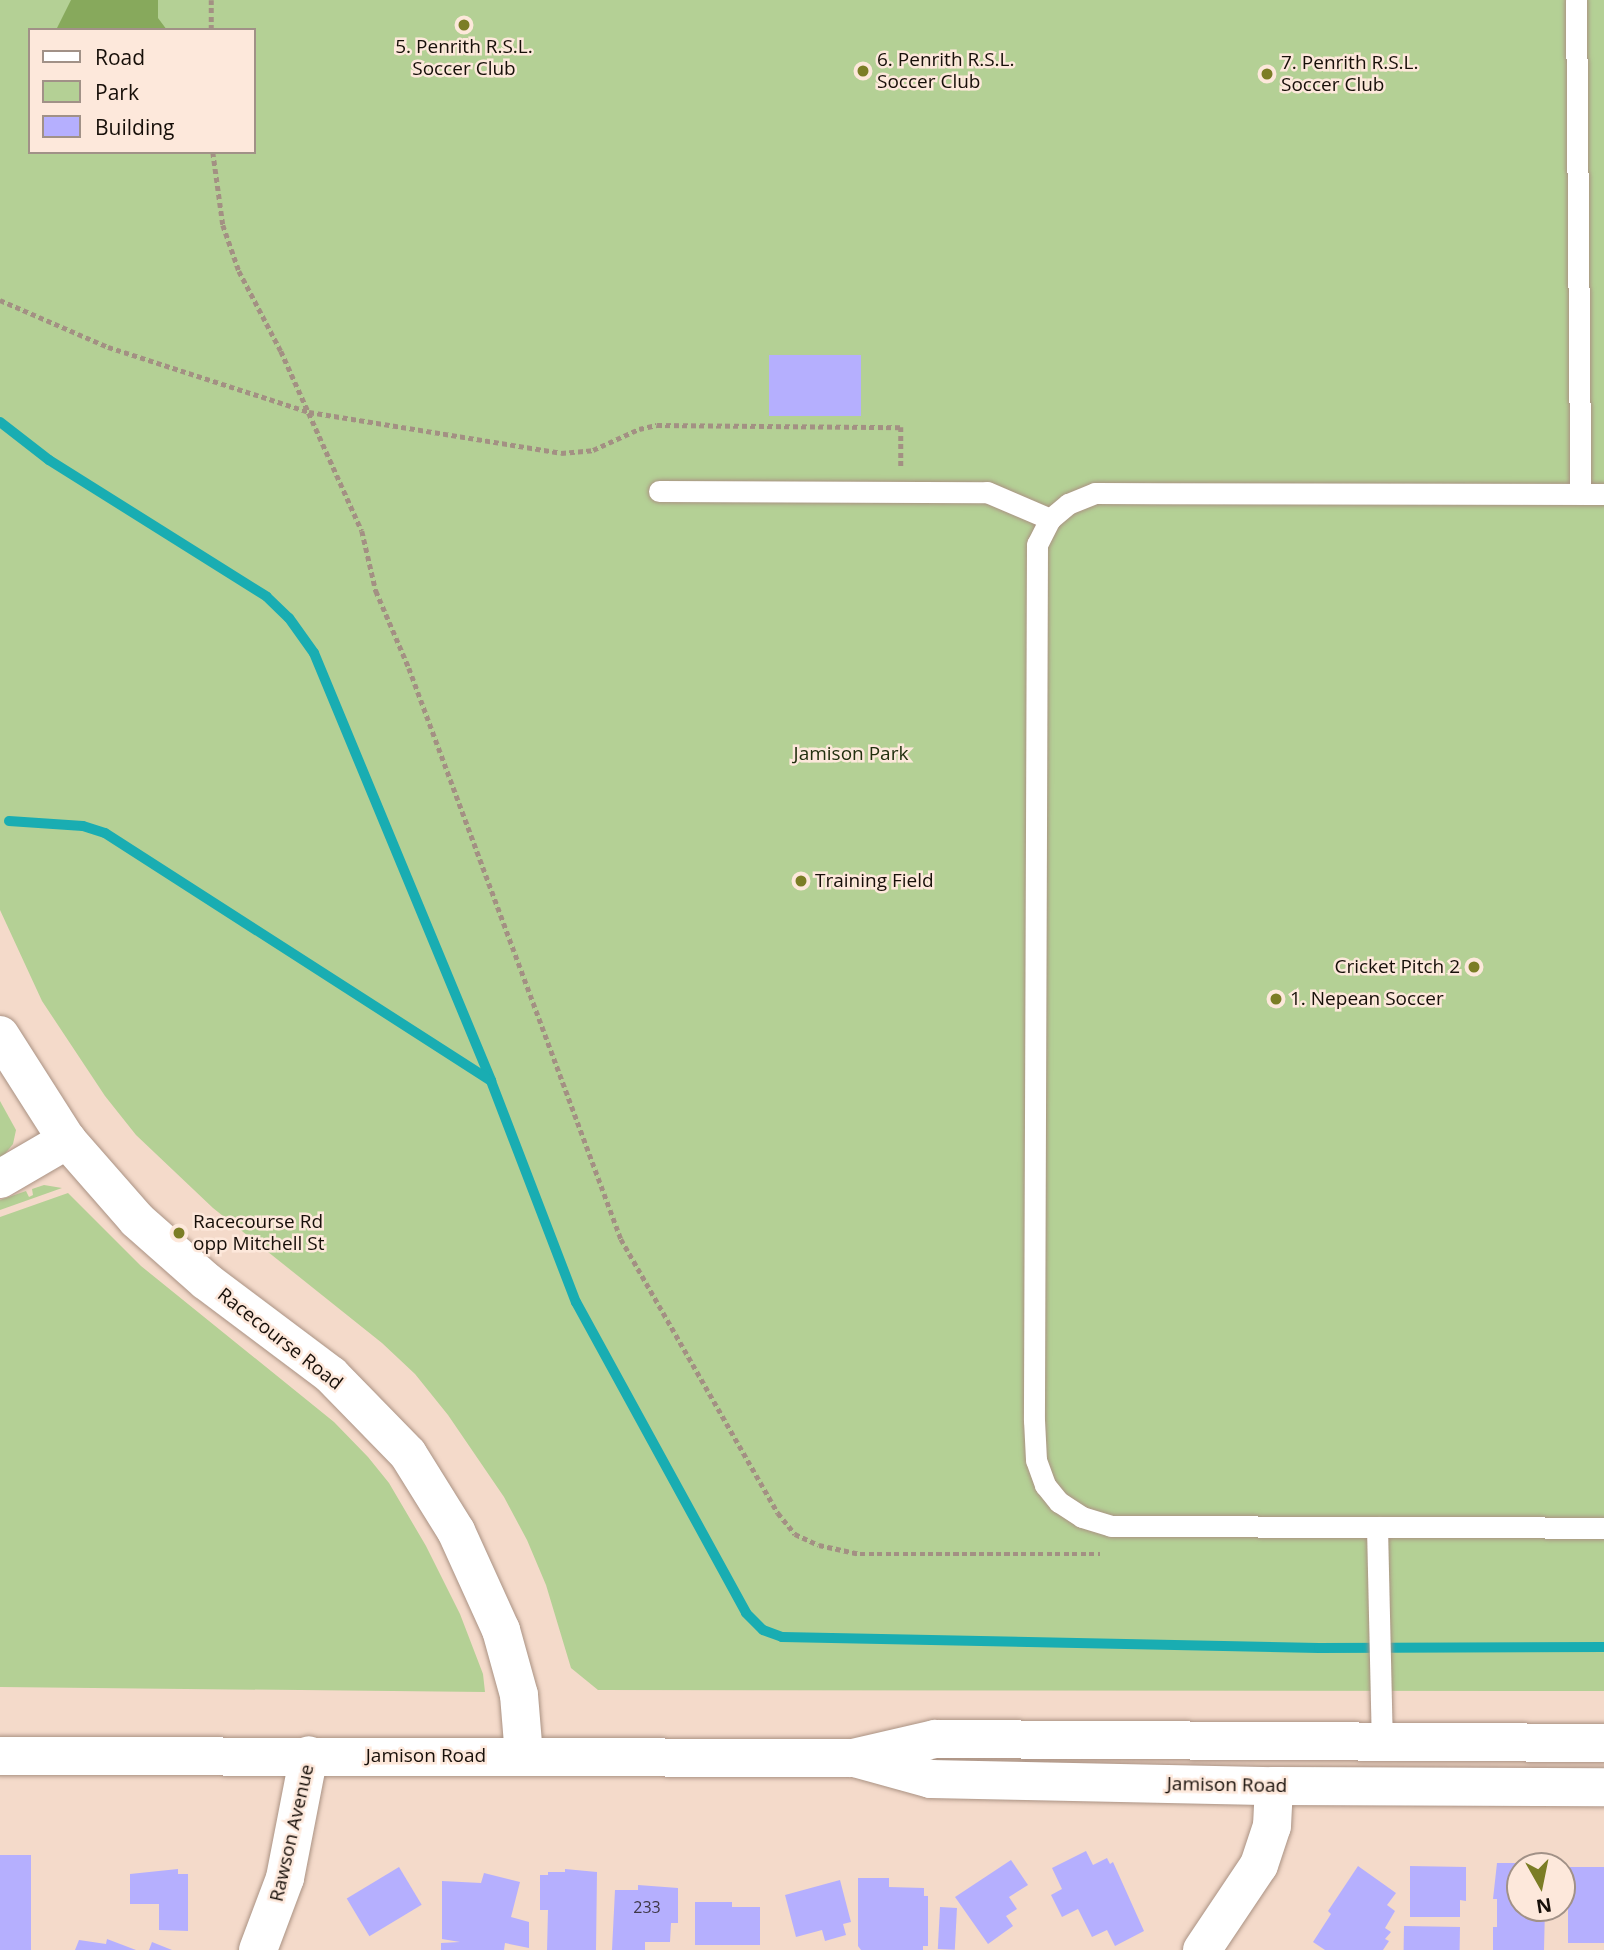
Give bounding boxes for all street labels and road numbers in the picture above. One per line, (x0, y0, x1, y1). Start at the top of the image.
street label: Racecourse Road (213, 1283, 347, 1395)
street label: Jamison Road (366, 1745, 486, 1767)
street label: Rawson Avenue (265, 1762, 319, 1904)
street label: Jamison Road (1167, 1773, 1287, 1797)

